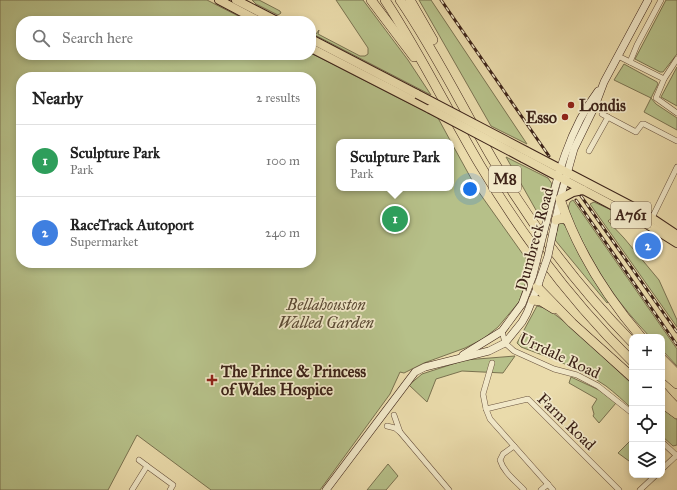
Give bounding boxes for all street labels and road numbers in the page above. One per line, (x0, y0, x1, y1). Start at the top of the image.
road number: M8 (489, 166, 521, 192)
street label: Dumbreck Road (512, 185, 557, 293)
road number: A761 (611, 202, 651, 228)
street label: Urrdale Road (516, 328, 603, 383)
street label: Farm Road (533, 389, 600, 454)

